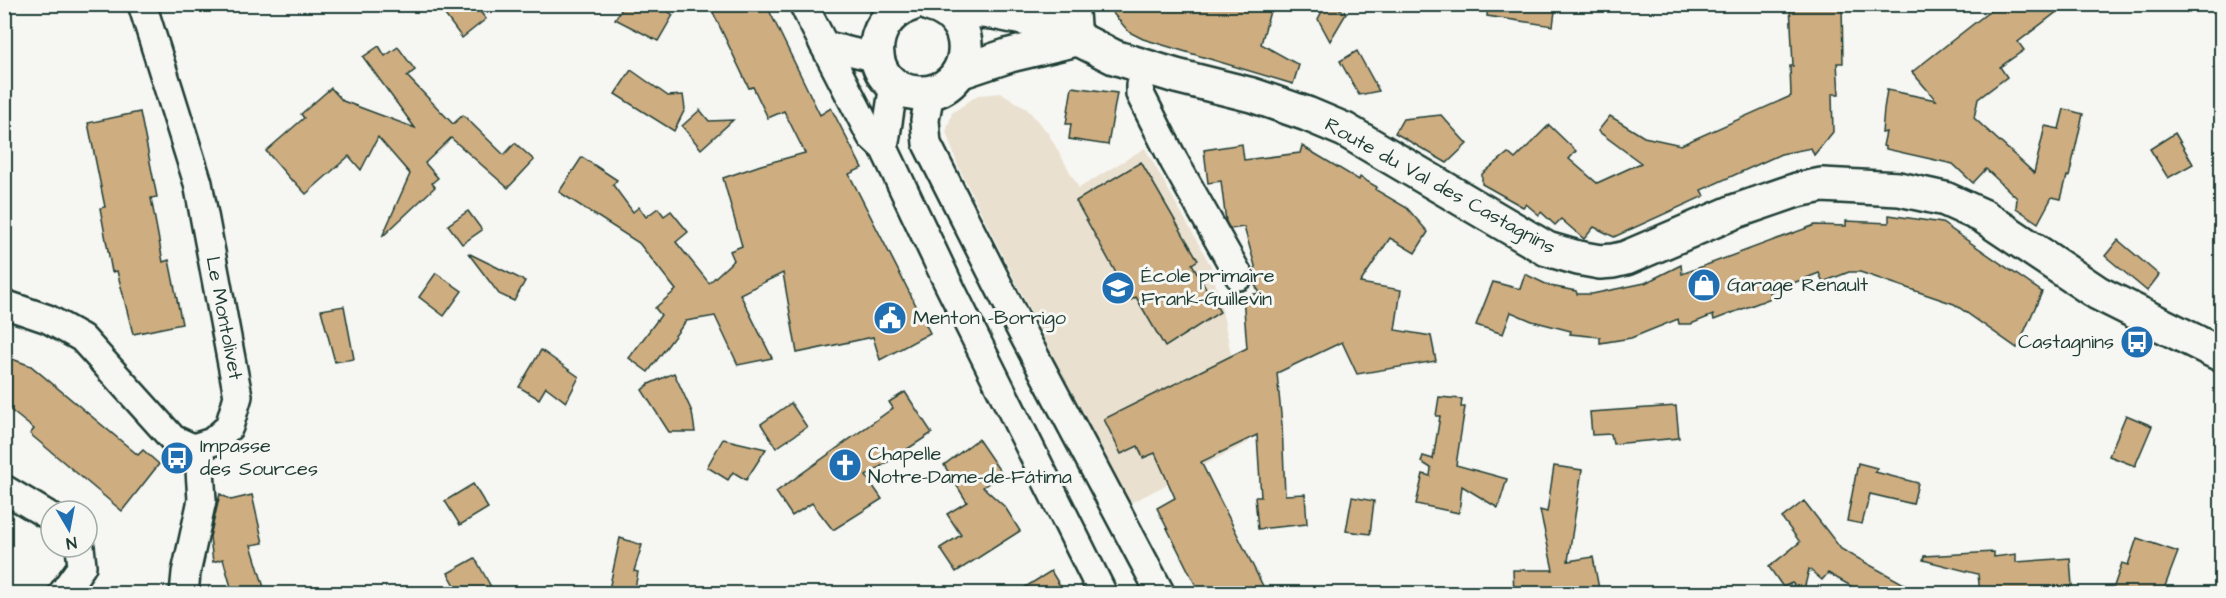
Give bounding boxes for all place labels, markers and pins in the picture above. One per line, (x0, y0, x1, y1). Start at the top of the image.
place label: École primaire Frank-Guillevin (1141, 262, 1275, 313)
shop icon: Garage Renault (1686, 267, 1722, 303)
school or university icon: École primaire Frank-Guillevin (1100, 270, 1136, 306)
place label: Garage Renault (1727, 271, 1868, 300)
public building icon: Menton -Borrigo (872, 300, 908, 336)
place label: Menton -Borrigo (913, 304, 1066, 333)
bus stop icon: Castagnins (2119, 324, 2155, 360)
place label: Castagnins (2018, 328, 2114, 357)
place label: Impasse des Sources (200, 432, 318, 483)
bus stop icon: Impasse des Sources (159, 440, 195, 476)
place label: Chapelle Notre-Dame-de-Fátima (868, 440, 1072, 491)
church icon: Chapelle Notre-Dame-de-Fátima (827, 447, 863, 483)

